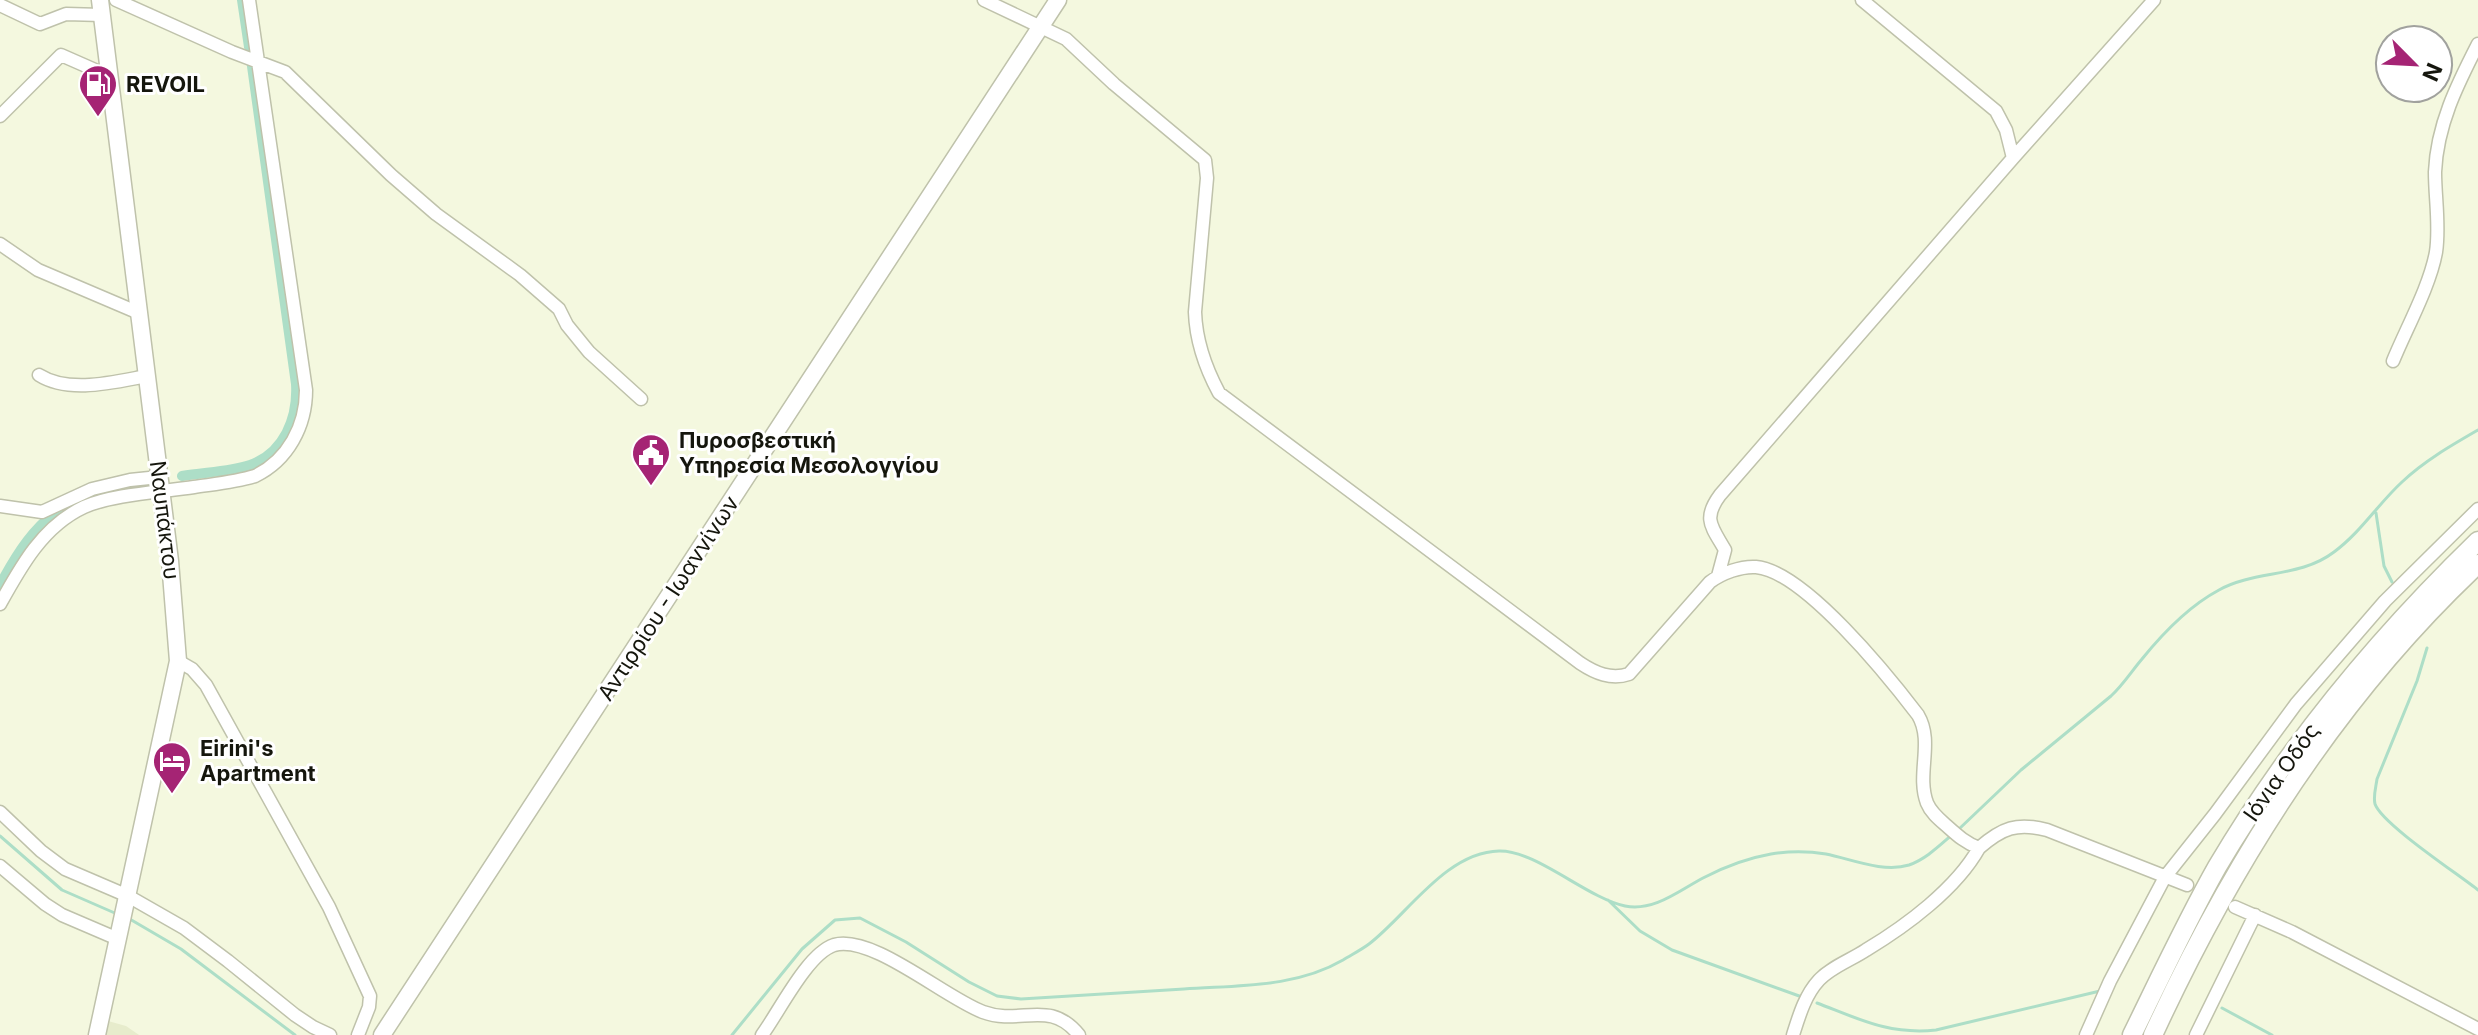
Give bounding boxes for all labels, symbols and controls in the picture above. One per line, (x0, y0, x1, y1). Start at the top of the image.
north arrow (2374, 24, 2454, 104)
text: N (2417, 59, 2448, 85)
fuel station icon: REVOIL (77, 63, 119, 118)
place label: REVOIL (126, 71, 205, 97)
place label: Πυροσβεστική Υπηρεσία Μεσολογγίου (679, 427, 939, 478)
public building icon: Πυροσβεστική Υπηρεσία Μεσολογγίου (630, 432, 672, 487)
street label: Ναυπάκτου (145, 459, 185, 581)
street label: Αντιρρίου - Ιωαννίνων (592, 491, 744, 705)
street label: Ιόνια Οδός (2238, 718, 2324, 826)
place label: Eirini's Apartment (200, 735, 316, 786)
hotel icon: Eirini's Apartment (151, 740, 193, 795)

